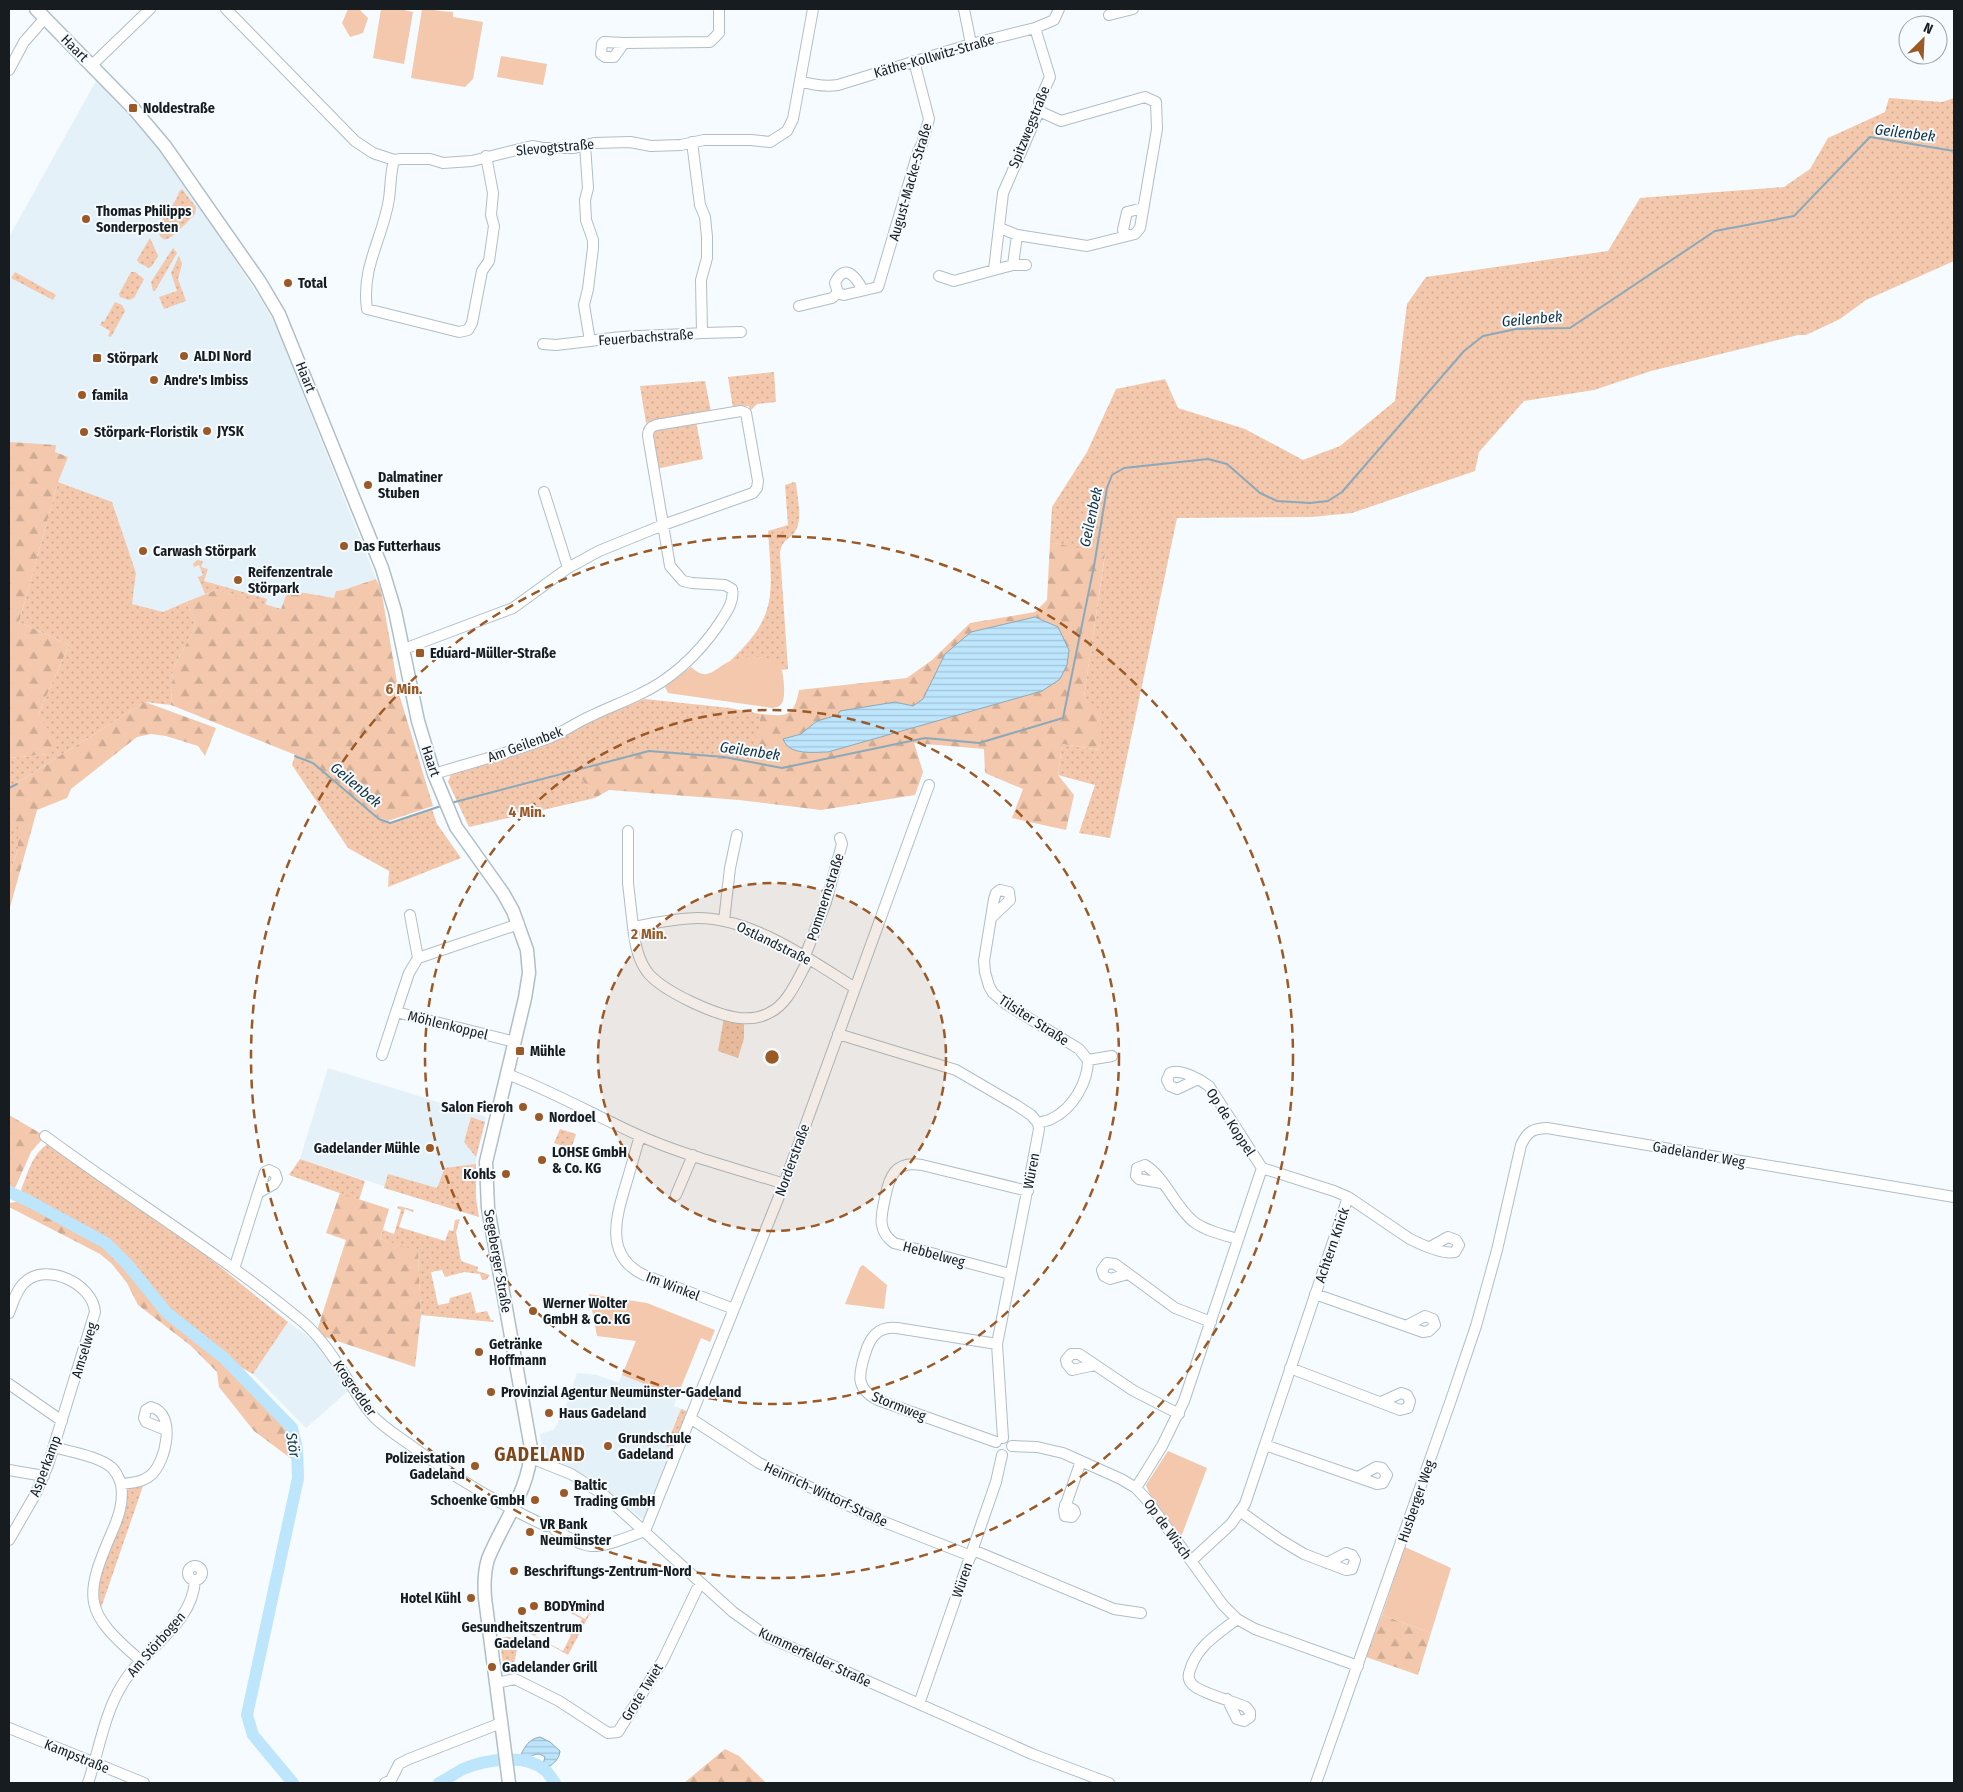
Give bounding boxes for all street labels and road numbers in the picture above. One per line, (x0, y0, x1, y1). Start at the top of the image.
street label: Haart (57, 31, 92, 66)
street label: Käthe-Kollwitz-Straße (872, 31, 996, 82)
street label: Spitzwegstraße (1005, 84, 1054, 171)
street label: August-Macke-Straße (886, 121, 935, 243)
street label: Slevogtstraße (515, 136, 595, 159)
street label: Feuerbachstraße (598, 326, 694, 349)
street label: Haart (292, 359, 319, 395)
street label: Am Geilenbek (485, 723, 565, 766)
street label: Haart (417, 743, 444, 779)
street label: Pommernstraße (803, 851, 848, 943)
street label: Ostlandstraße (734, 918, 814, 969)
street label: Tilsiter Straße (996, 992, 1072, 1049)
street label: Möhlenkoppel (406, 1007, 490, 1044)
street label: Op de Koppel (1202, 1085, 1259, 1160)
street label: Norderstraße (772, 1122, 813, 1199)
street label: Gadelander Weg (1651, 1138, 1747, 1171)
street label: Würen (1020, 1152, 1043, 1191)
street label: Achtern Knick (1312, 1205, 1353, 1285)
street label: Segeberger Straße (480, 1208, 515, 1314)
street label: Hebbelweg (901, 1238, 967, 1271)
street label: Im Winkel (644, 1268, 702, 1305)
street label: Amselweg (68, 1320, 101, 1380)
street label: Krogredder (329, 1357, 380, 1419)
street label: Stormweg (869, 1388, 929, 1425)
street label: Asperkamp (26, 1433, 65, 1499)
street label: Husberger Weg (1394, 1457, 1439, 1545)
street label: Heinrich-Wittorf-Straße (761, 1458, 890, 1531)
street label: Op de Wisch (1140, 1496, 1195, 1563)
street label: Würen (948, 1560, 976, 1600)
street label: Am Störbogen (124, 1608, 189, 1680)
street label: Kummerfelder Straße (756, 1624, 874, 1691)
street label: Grote Twiet (618, 1660, 667, 1724)
street label: Kampstraße (42, 1736, 112, 1777)

